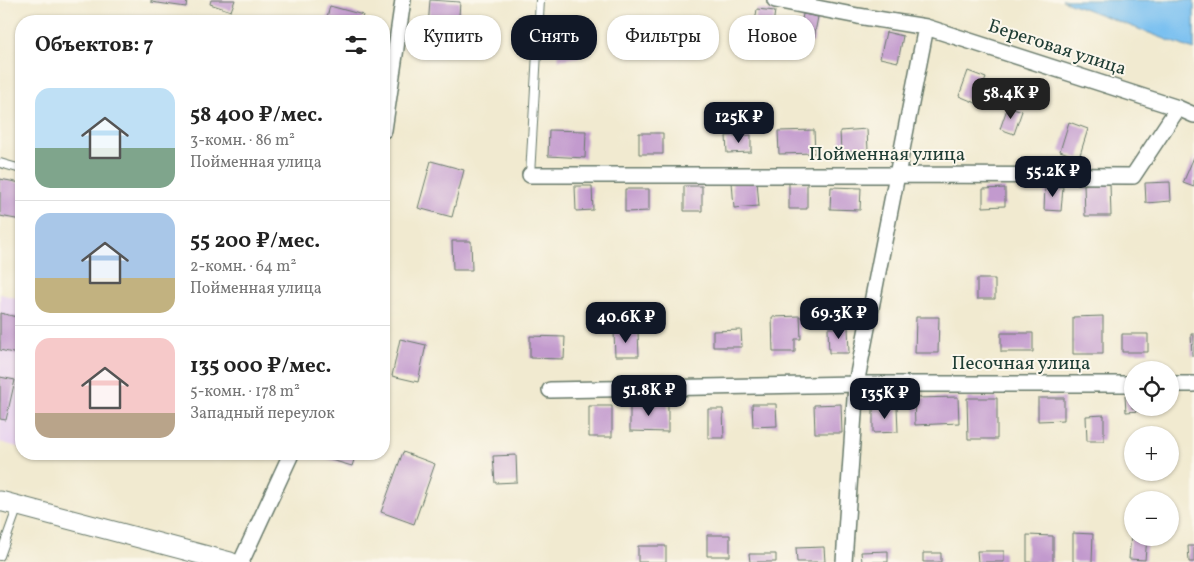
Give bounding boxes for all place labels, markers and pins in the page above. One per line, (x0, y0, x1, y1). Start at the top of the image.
pin: 58.4K ₽ (965, 78, 1057, 120)
pin: 125K ₽ (698, 102, 780, 144)
pin: 55.2K ₽ (1007, 156, 1099, 198)
pin: 69.3K ₽ (793, 298, 885, 340)
pin: 40.6K ₽ (580, 302, 672, 344)
pin: 51.8K ₽ (603, 374, 695, 417)
pin: 135K ₽ (844, 378, 926, 420)

